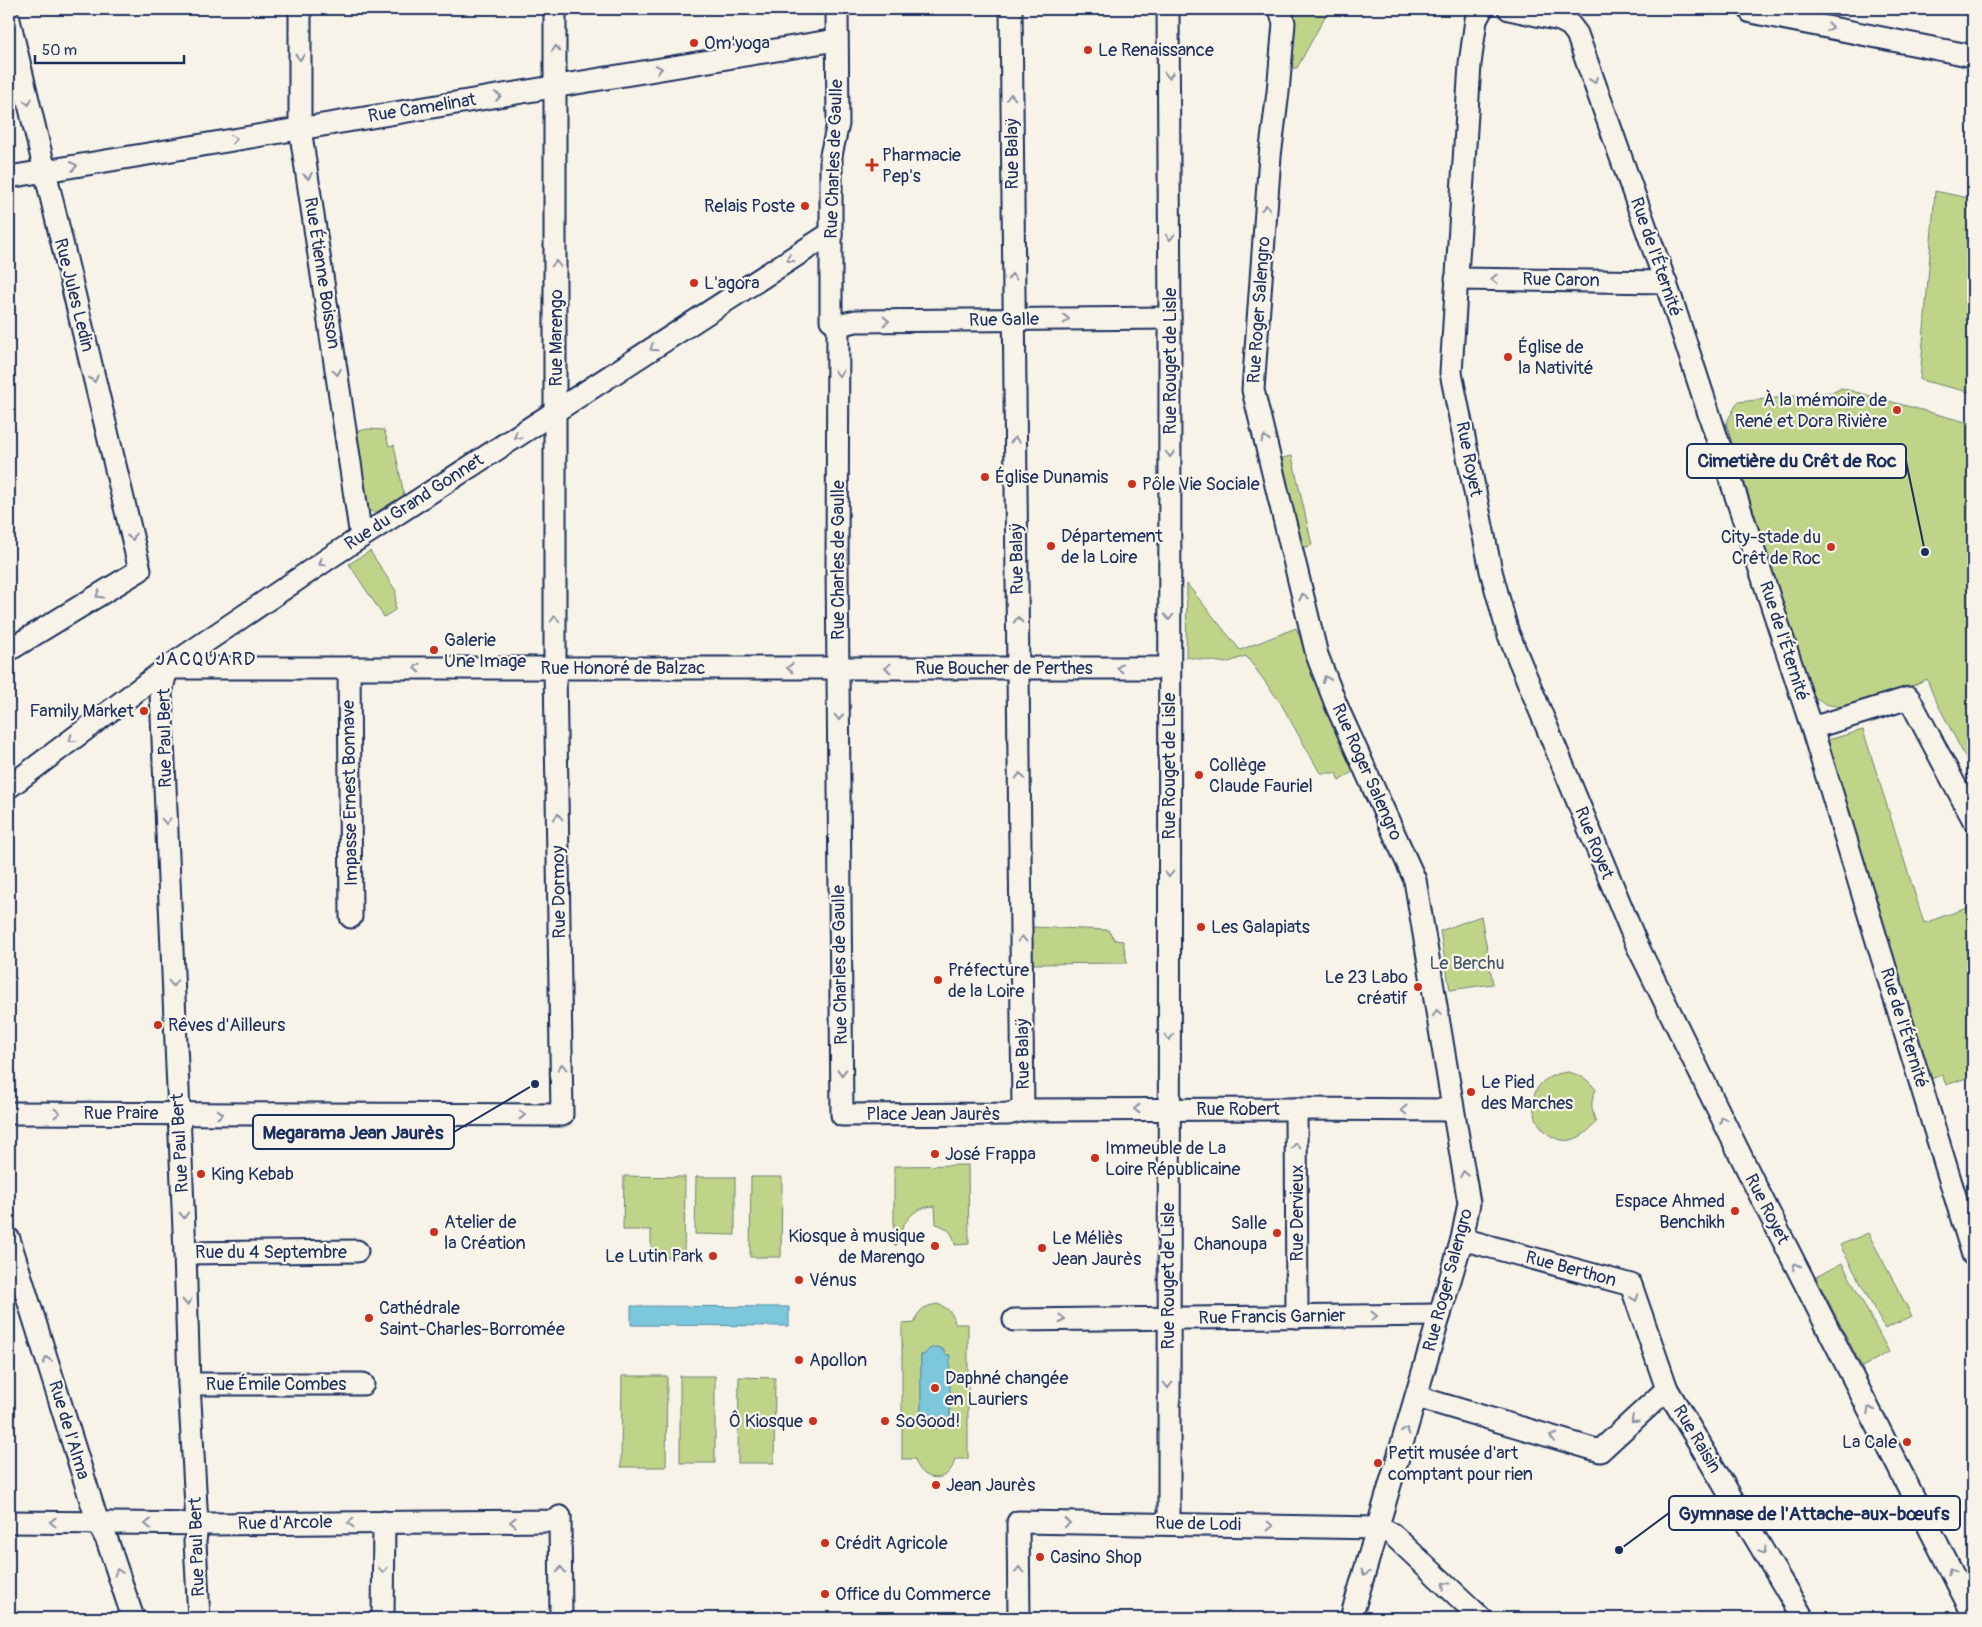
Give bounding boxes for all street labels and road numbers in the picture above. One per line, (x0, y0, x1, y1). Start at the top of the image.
street label: Rue Charles de Gaulle (820, 79, 848, 239)
street label: Rue Camelinat (366, 88, 478, 128)
street label: Rue Balaÿ (1001, 118, 1024, 190)
street label: Rue de l'Éternité (1625, 194, 1687, 320)
street label: Rue Étienne Boisson (299, 195, 345, 351)
street label: Rue Roger Salengro (1242, 235, 1276, 384)
street label: Rue Jules Ledin (49, 236, 99, 354)
street label: Rue Caron (1522, 268, 1600, 292)
street label: Rue Rouget de Lisle (1159, 287, 1182, 434)
street label: Rue Marengo (545, 289, 568, 387)
street label: Rue Galle (969, 308, 1039, 332)
street label: Rue Royet (1450, 420, 1488, 499)
street label: Rue du Grand Gonnet (340, 448, 488, 556)
street label: Rue Charles de Gaulle (827, 480, 850, 640)
street label: Rue Balaÿ (1005, 523, 1029, 595)
street label: Rue de l'Éternité (1754, 578, 1814, 704)
street label: Rue Honoré de Balzac (541, 657, 705, 680)
street label: Rue Boucher de Perthes (915, 657, 1093, 680)
street label: Rue Paul Bert (153, 687, 177, 788)
street label: Rue Rouget de Lisle (1158, 692, 1181, 839)
street label: Impasse Ernest Bonnave (337, 700, 363, 886)
street label: Rue Roger Salengro (1327, 700, 1408, 844)
street label: Rue Royet (1569, 803, 1619, 883)
street label: Rue Dormoy (547, 845, 571, 939)
street label: Rue Charles de Gaulle (827, 885, 853, 1045)
street label: Rue de l'Éternité (1875, 965, 1933, 1091)
street label: Rue Balaÿ (1011, 1018, 1035, 1090)
street label: Rue Paul Bert (166, 1092, 194, 1193)
street label: Rue Robert (1196, 1098, 1281, 1121)
street label: Rue Praire (84, 1102, 159, 1125)
street label: Place Jean Jaurès (866, 1103, 1000, 1126)
street label: Rue Dervieux (1286, 1164, 1309, 1262)
street label: Rue Royet (1740, 1170, 1795, 1249)
street label: Rue Rouget de Lisle (1157, 1202, 1180, 1349)
street label: Rue Roger Salengro (1418, 1206, 1478, 1354)
street label: Rue du 4 Septembre (195, 1241, 347, 1264)
street label: Rue Berthon (1523, 1246, 1619, 1292)
street label: Rue Francis Garnier (1198, 1304, 1346, 1330)
street label: Rue Émile Combes (206, 1373, 346, 1396)
street label: Rue de l'Alma (43, 1378, 95, 1482)
street label: Rue Raisin (1668, 1401, 1726, 1477)
street label: Rue Paul Bert (184, 1496, 210, 1597)
street label: Rue d'Arcole (237, 1511, 333, 1535)
street label: Rue de Lodi (1155, 1512, 1241, 1536)

